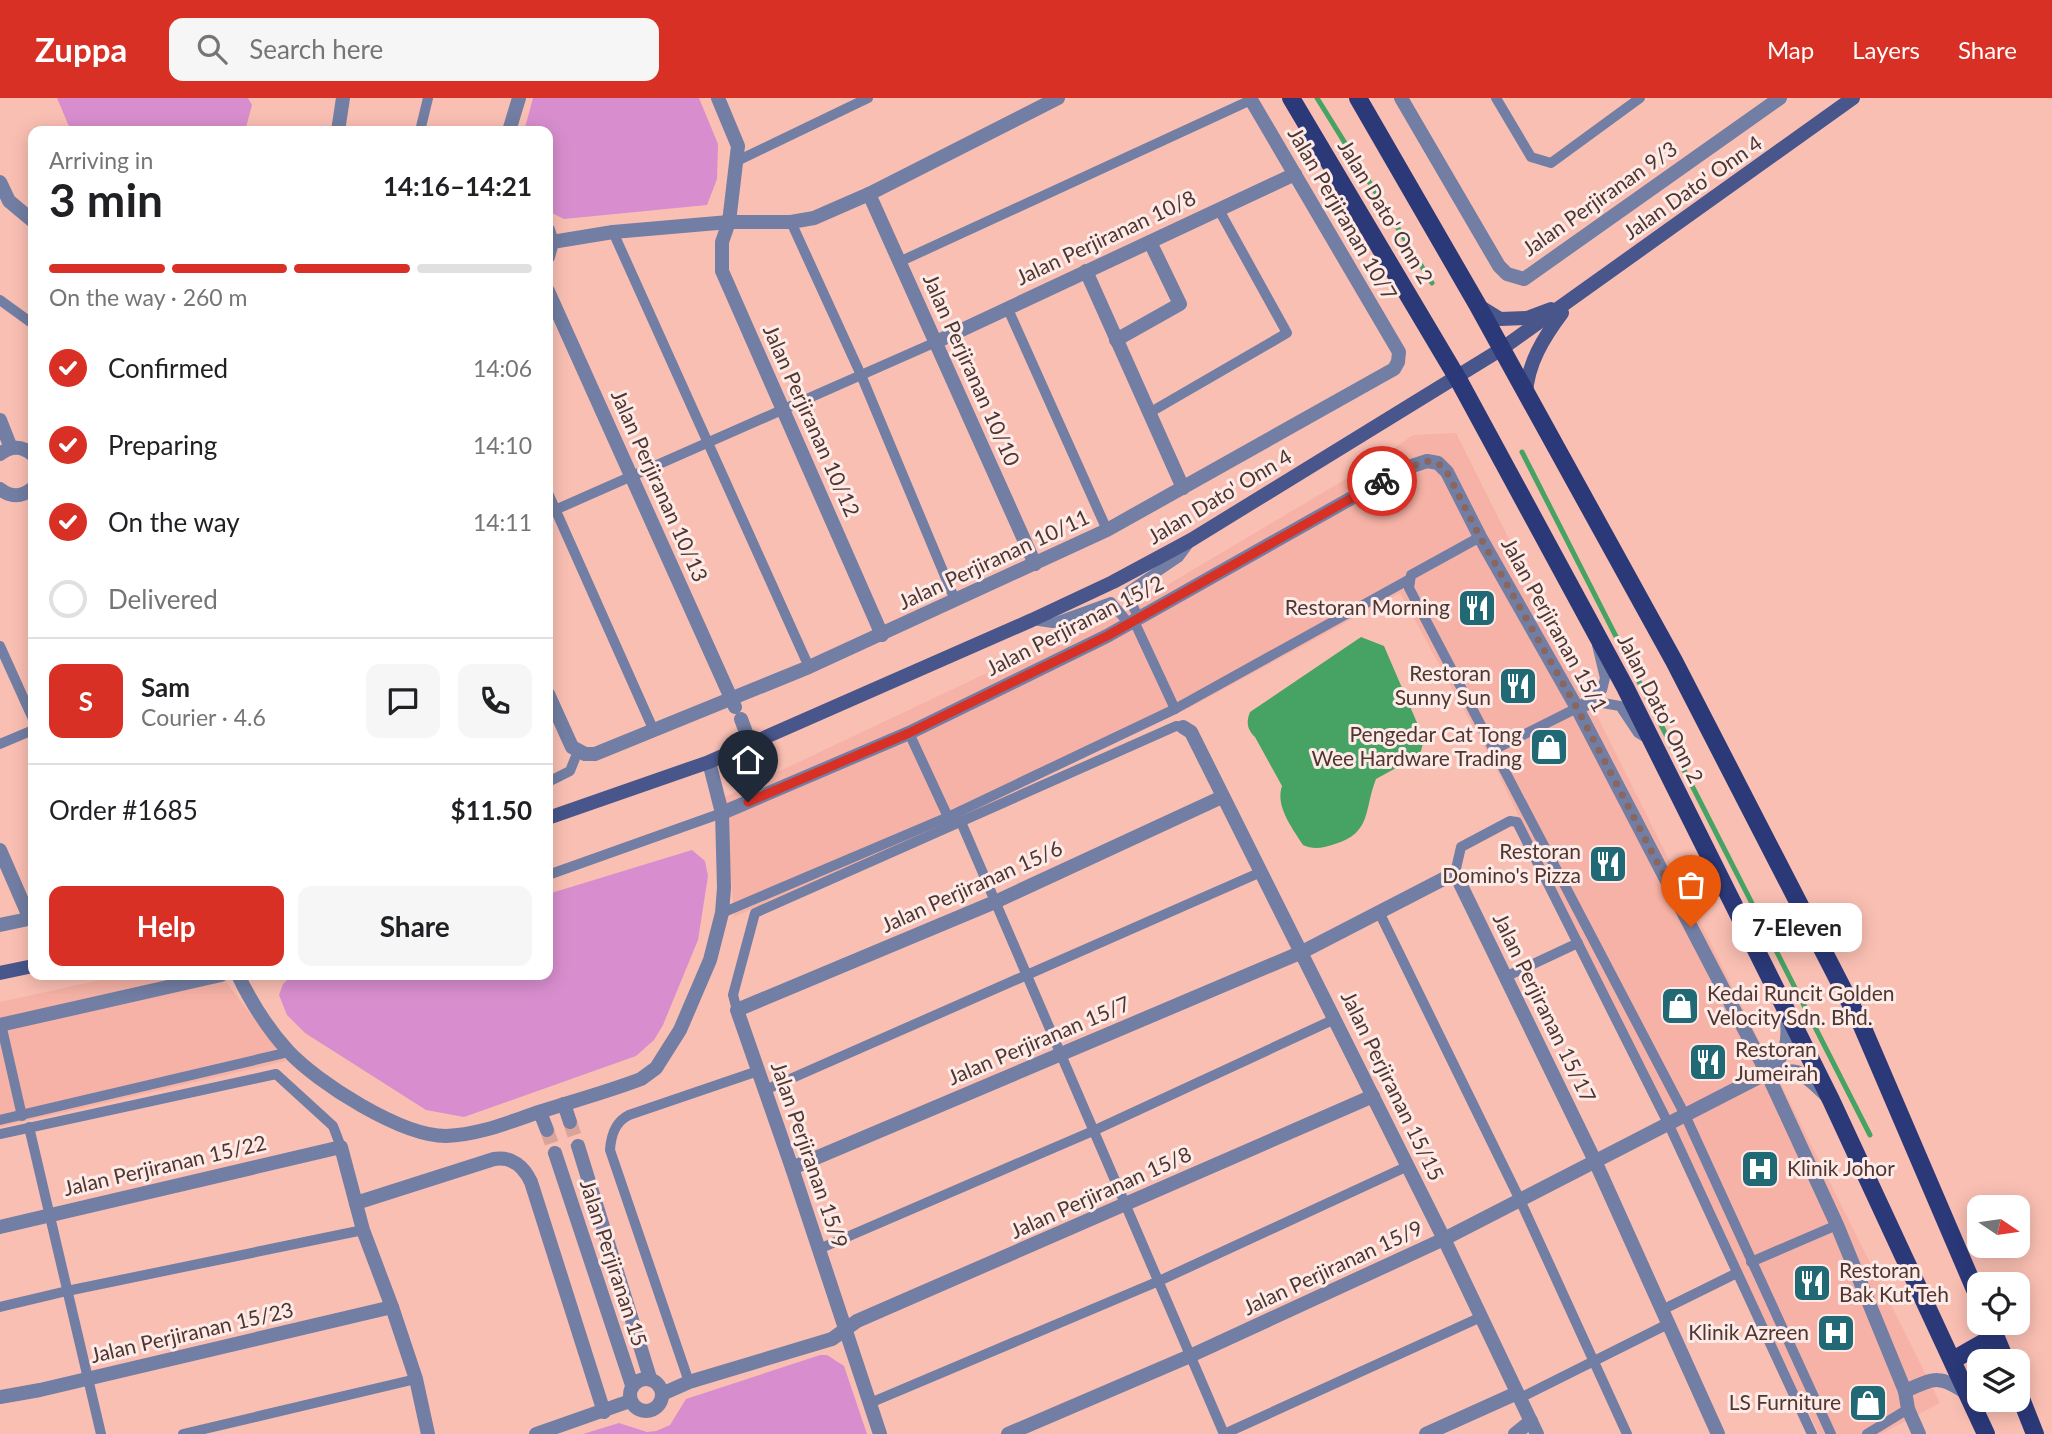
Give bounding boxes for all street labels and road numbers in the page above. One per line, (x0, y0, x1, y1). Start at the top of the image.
street label: Jalan Perjiranan 10/7 (1284, 122, 1403, 304)
street label: Jalan Dato' Onn 4 (1618, 130, 1766, 244)
street label: Jalan Dato' Onn 2 (1333, 135, 1439, 288)
street label: Jalan Perjiranan 9/3 (1517, 135, 1681, 261)
street label: Jalan Perjiranan 10/8 (1012, 184, 1199, 289)
street label: Jalan Perjiranan 10/10 (919, 269, 1026, 469)
street label: Jalan Perjiranan 10/12 (759, 320, 866, 520)
street label: Jalan Perjiranan 10/13 (607, 385, 714, 585)
street label: Jalan Dato' Onn 4 (1143, 443, 1296, 549)
street label: Jalan Perjiranan 10/11 (894, 503, 1093, 614)
street label: Jalan Perjiranan 15/1 (1497, 533, 1614, 716)
street label: Jalan Perjiranan 15/2 (982, 569, 1167, 680)
street label: Jalan Dato' Onn 2 (1613, 630, 1710, 787)
street label: Jalan Perjiranan 15/6 (877, 834, 1066, 937)
street label: Jalan Perjiranan 15/17 (1489, 909, 1602, 1106)
street label: Jalan Perjiranan 15/15 (1337, 987, 1450, 1184)
street label: Jalan Perjiranan 15/7 (944, 990, 1133, 1089)
street label: Jalan Perjiranan 15/9 (767, 1058, 854, 1251)
street label: Jalan Perjiranan 15/22 (61, 1129, 269, 1200)
street label: Jalan Perjiranan 15/8 (1006, 1140, 1195, 1243)
street label: Jalan Perjiranan 15 (576, 1176, 653, 1349)
street label: Jalan Perjiranan 15/9 (1239, 1214, 1426, 1319)
street label: Jalan Perjiranan 15/23 (88, 1296, 296, 1367)

